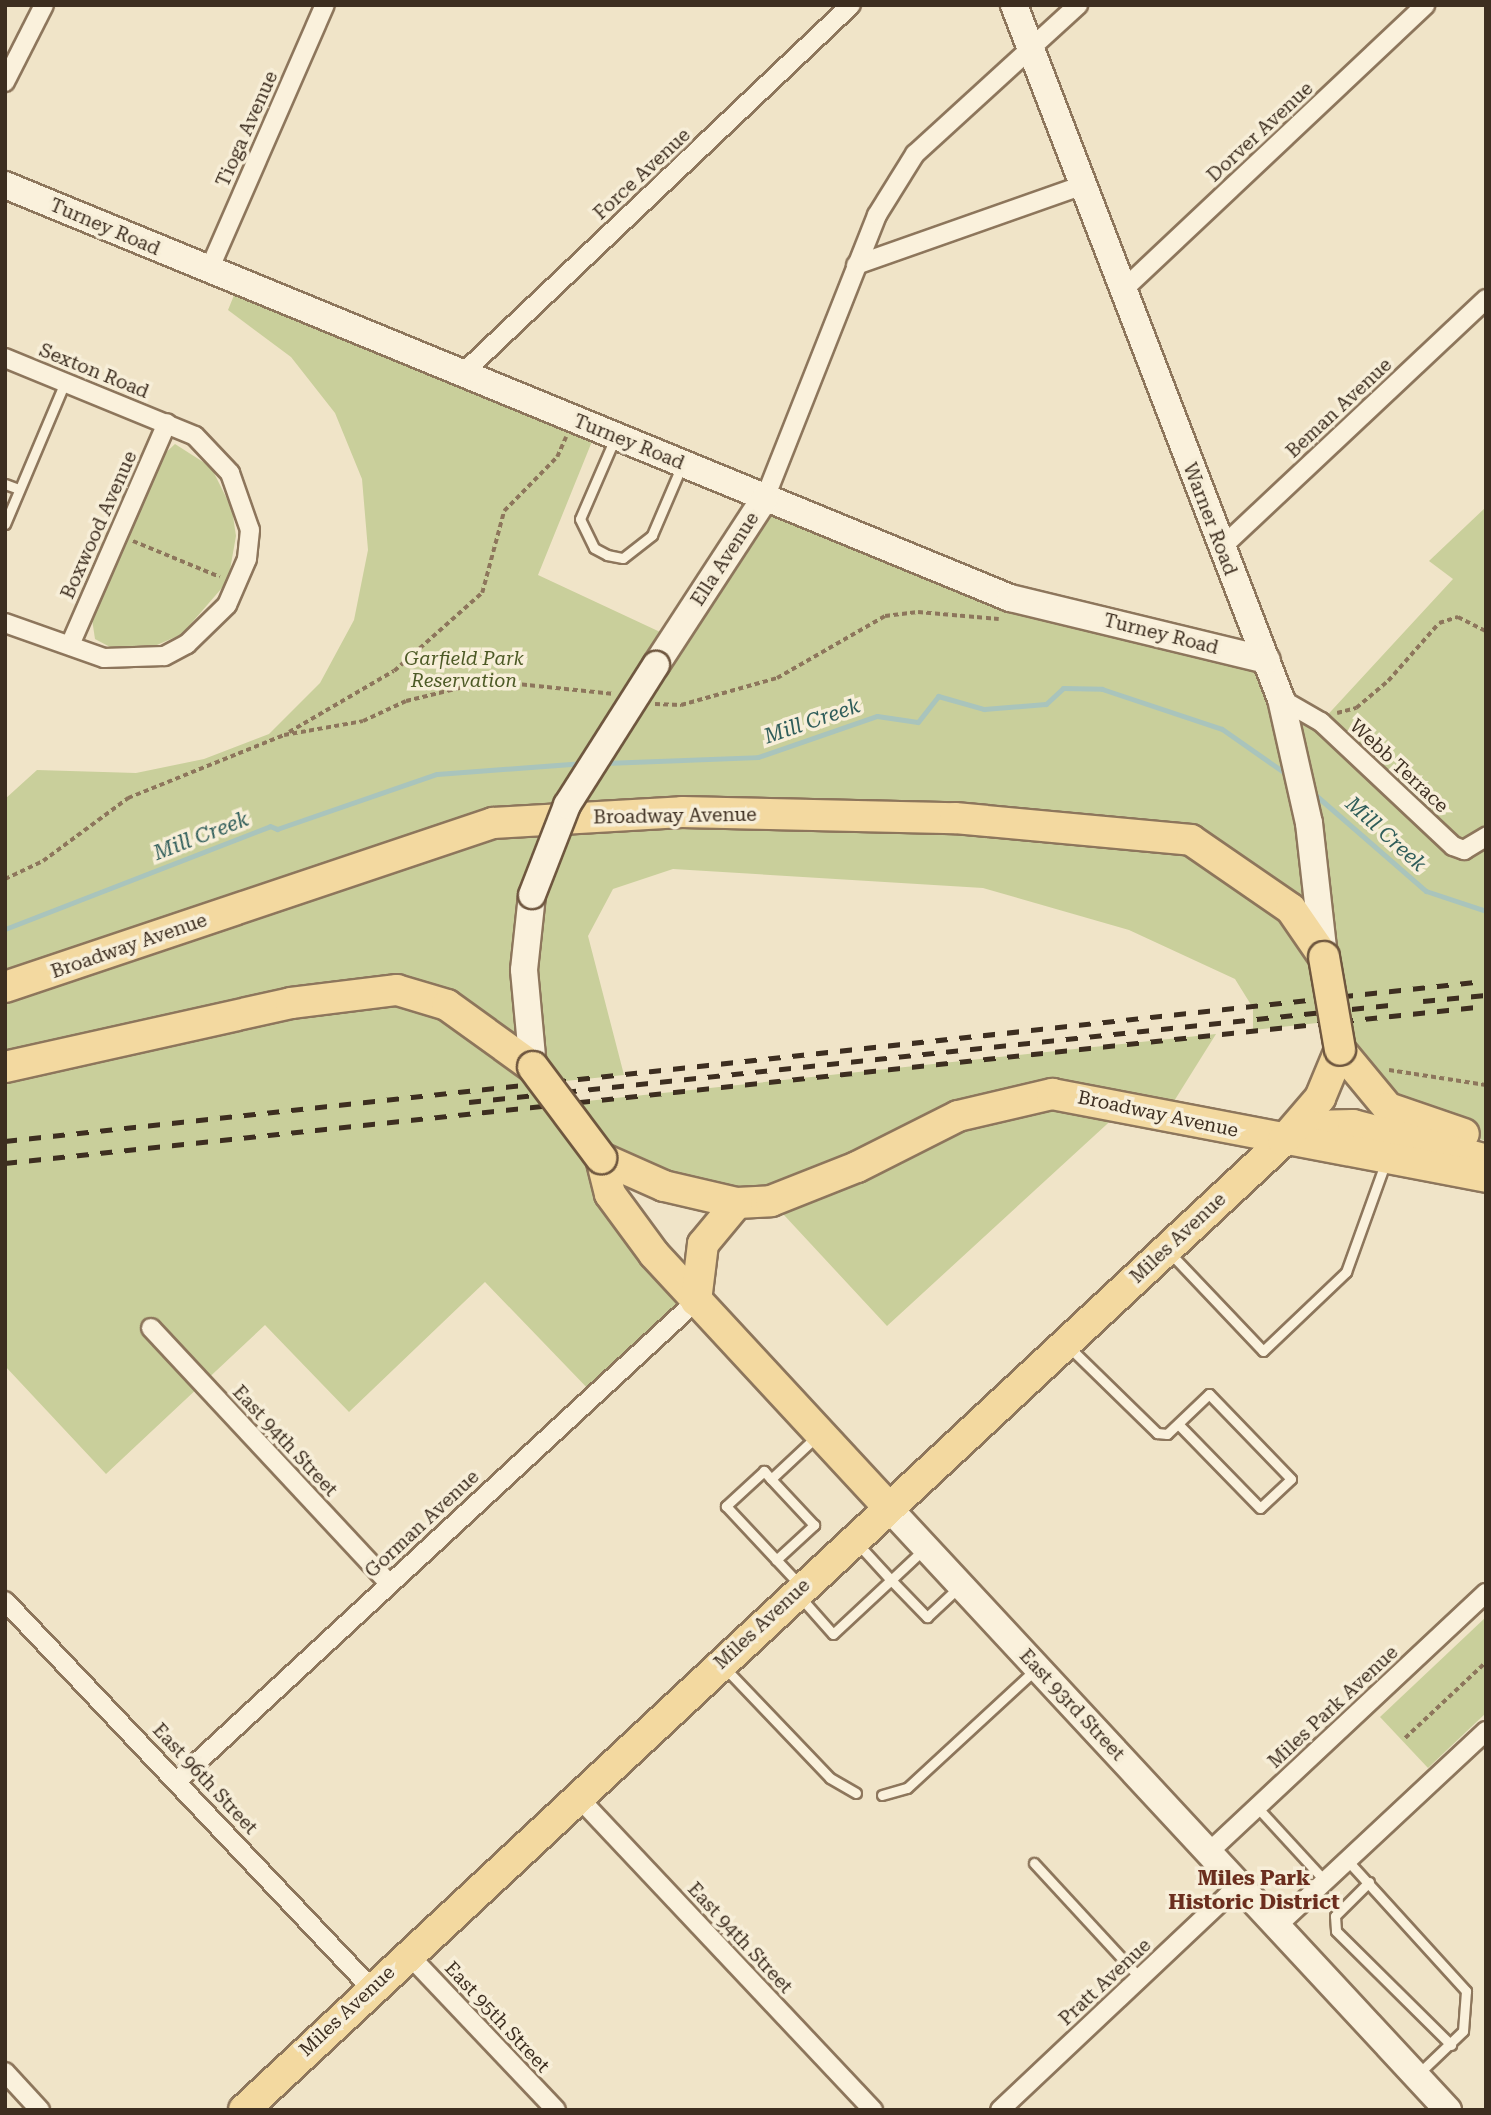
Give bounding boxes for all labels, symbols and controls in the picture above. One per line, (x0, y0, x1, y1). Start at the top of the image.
street label: Tioga Avenue (211, 68, 283, 190)
street label: Dorver Avenue (1202, 77, 1318, 187)
street label: Force Avenue (589, 123, 695, 225)
street label: Turney Road (47, 194, 163, 260)
street label: Sexton Road (36, 339, 152, 403)
street label: Beman Avenue (1281, 353, 1397, 463)
street label: Turney Road (570, 409, 688, 475)
street label: Boxwood Avenue (56, 448, 142, 602)
street label: Warner Road (1178, 460, 1242, 578)
street label: Ella Avenue (686, 508, 764, 610)
street label: Turney Road (1101, 609, 1221, 659)
park label: Garfield Park Reservation (404, 648, 524, 692)
water label: Mill Creek (761, 693, 863, 749)
street label: Webb Terrace (1345, 715, 1453, 817)
water label: Mill Creek (1340, 791, 1432, 877)
street label: Broadway Avenue (593, 803, 757, 829)
water label: Mill Creek (150, 806, 252, 866)
street label: Broadway Avenue (48, 909, 210, 983)
street label: Broadway Avenue (1076, 1086, 1240, 1142)
street label: Miles Avenue (1125, 1188, 1231, 1288)
street label: East 94th Street (228, 1381, 342, 1501)
street label: Gorman Avenue (360, 1465, 484, 1583)
street label: Miles Avenue (709, 1574, 815, 1674)
street label: Miles Park Avenue (1263, 1641, 1403, 1773)
street label: East 93rd Street (1015, 1645, 1129, 1765)
street label: East 96th Street (148, 1719, 262, 1839)
district label: Miles Park Historic District (1168, 1865, 1340, 1915)
street label: East 94th Street (683, 1878, 797, 1998)
street label: Pratt Avenue (1054, 1934, 1156, 2030)
street label: East 95th Street (440, 1957, 554, 2077)
street label: Miles Avenue (294, 1961, 400, 2061)

